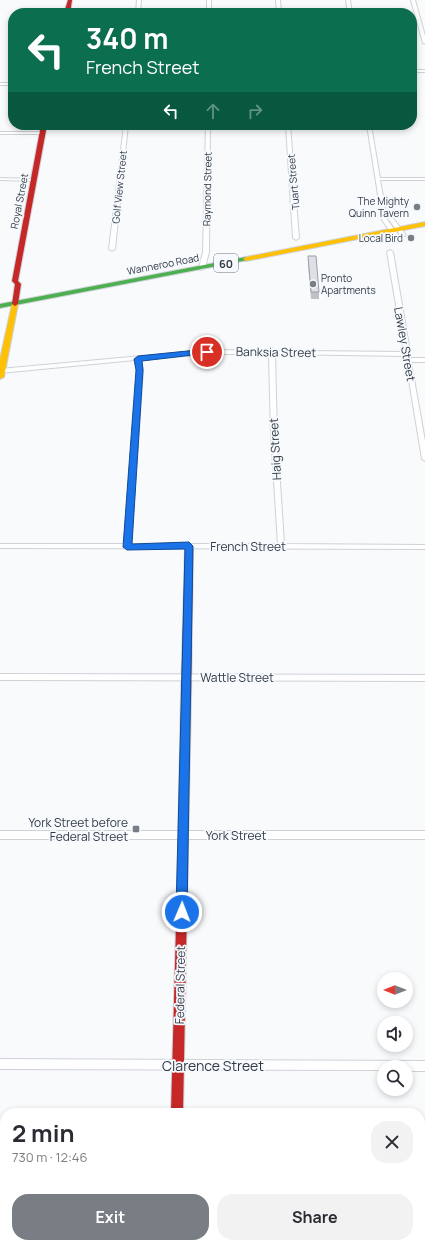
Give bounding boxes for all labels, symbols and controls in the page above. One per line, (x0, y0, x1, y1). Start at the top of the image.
text: 340 m (86, 19, 169, 57)
icon: left (20, 24, 72, 76)
text: French Street (86, 55, 199, 79)
icon: left (160, 100, 182, 122)
icon: ahead (202, 100, 224, 122)
icon: right (244, 100, 266, 122)
street label: Golf View Street (108, 150, 130, 224)
street label: Raymond Street (199, 152, 215, 226)
street label: Tuart Street (284, 154, 302, 210)
street label: Royal Street (7, 172, 31, 230)
place label: The Mighty Quinn Tavern (349, 194, 410, 220)
marker: The Mighty Quinn Tavern (412, 202, 422, 212)
place label: Local Bird (359, 231, 403, 245)
marker: Local Bird (406, 233, 416, 243)
street label: Wanneroo Road (126, 250, 200, 278)
road number: 60 (214, 254, 238, 272)
place label: Pronto Apartments (321, 271, 376, 297)
marker: Pronto Apartments (308, 279, 318, 289)
street label: Lawley Street (390, 305, 420, 383)
pin (190, 335, 224, 369)
icon: arrive (196, 341, 218, 363)
street label: Banksia Street (236, 343, 317, 361)
street label: Haig Street (265, 417, 285, 481)
street label: French Street (210, 538, 286, 555)
street label: Wattle Street (200, 669, 274, 686)
place label: York Street before Federal Street (28, 814, 128, 845)
marker: York Street before Federal Street (131, 824, 141, 834)
street label: York Street (206, 827, 267, 844)
position arrow (161, 891, 203, 933)
street label: Federal Street (171, 946, 189, 1024)
north arrow (377, 972, 413, 1008)
map controls (377, 972, 413, 1096)
button: sound (377, 1016, 413, 1052)
street label: Clarence Street (162, 1056, 264, 1075)
button: search (377, 1060, 413, 1096)
text: 2 min (12, 1116, 74, 1149)
button: close (371, 1121, 413, 1163)
text: 730 m · 12:46 (12, 1148, 88, 1166)
button: Exit (12, 1194, 209, 1240)
button: Share (217, 1194, 413, 1240)

